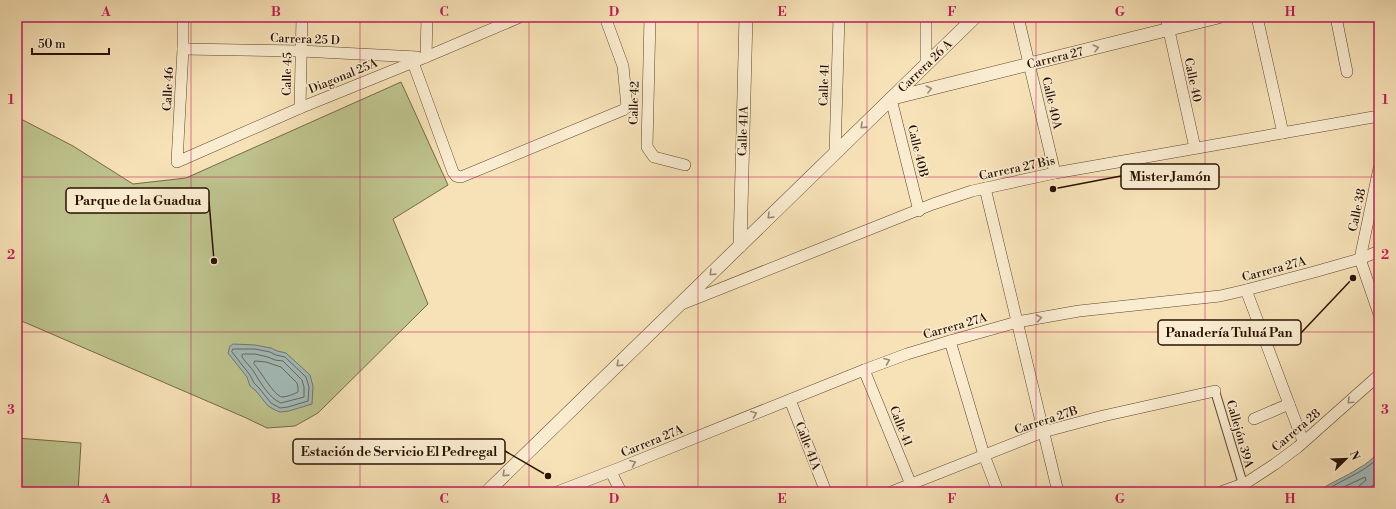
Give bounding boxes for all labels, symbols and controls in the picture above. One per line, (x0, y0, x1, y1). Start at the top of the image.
text: A (100, 4, 111, 20)
text: B (271, 4, 281, 20)
text: C (439, 4, 449, 20)
text: D (609, 4, 619, 20)
text: E (777, 4, 787, 20)
text: F (947, 4, 957, 20)
text: G (1115, 4, 1126, 20)
text: H (1285, 4, 1296, 20)
scale bar (32, 30, 109, 56)
street label: Carrera 25 D (270, 31, 340, 48)
street label: Carrera 26 A (895, 36, 956, 96)
text: 50 m (38, 37, 66, 52)
street label: Carrera 27 (1025, 44, 1085, 73)
one-way arrow (1093, 44, 1099, 52)
street label: Calle 45 (280, 52, 295, 96)
street label: Diagonal 25A (306, 56, 381, 97)
street label: Calle 40 (1180, 57, 1205, 104)
street label: Calle 41 (816, 63, 833, 106)
street label: Calle 46 (160, 66, 177, 112)
street label: Calle 40A (1038, 75, 1065, 132)
street label: Calle 42 (626, 81, 643, 125)
one-way arrow (925, 85, 932, 94)
text: 1 (8, 92, 15, 108)
text: 1 (1382, 92, 1389, 108)
street label: Calle 41A (735, 105, 752, 157)
one-way arrow (860, 121, 868, 129)
street label: Calle 40B (904, 123, 931, 179)
street label: Carrera 27 Bis (978, 153, 1057, 184)
callout: Mister Jamón (1121, 164, 1219, 189)
text: Mister Jamón (1129, 169, 1211, 185)
street label: Calle 38 (1346, 187, 1369, 233)
callout: Parque de la Guadua (66, 188, 209, 213)
text: Parque de la Guadua (75, 193, 202, 209)
one-way arrow (767, 212, 775, 219)
text: 2 (7, 247, 15, 263)
text: 2 (1381, 247, 1389, 263)
street label: Carrera 27A (1240, 254, 1309, 285)
one-way arrow (709, 268, 717, 276)
street label: Carrera 27A (922, 310, 989, 343)
one-way arrow (1036, 314, 1042, 323)
callout: Panadería Tuluá Pan (1158, 320, 1301, 345)
text: Panadería Tuluá Pan (1166, 325, 1292, 341)
one-way arrow (884, 358, 891, 366)
one-way arrow (616, 359, 624, 367)
one-way arrow (1347, 396, 1355, 404)
street label: Callejón 39A (1223, 398, 1257, 471)
text: 3 (7, 402, 15, 418)
text: 3 (1381, 402, 1389, 418)
street label: Carrera 27B (1013, 403, 1080, 438)
street label: Calle 41 (886, 404, 916, 449)
street label: Carrera 28 (1269, 406, 1324, 455)
one-way arrow (750, 411, 757, 419)
street label: Calle 41A (791, 420, 824, 473)
street label: Carrera 27A (619, 422, 686, 461)
callout: Estación de Servicio El Pedregal (293, 439, 505, 464)
north arrow (1326, 439, 1366, 479)
text: Estación de Servicio El Pedregal (301, 444, 498, 460)
text: N (1346, 449, 1363, 462)
one-way arrow (629, 460, 636, 468)
one-way arrow (502, 469, 510, 477)
text: A (100, 491, 111, 507)
text: B (271, 491, 281, 507)
text: C (439, 491, 449, 507)
text: D (609, 491, 619, 507)
text: E (777, 491, 787, 507)
text: F (947, 491, 957, 507)
text: G (1115, 491, 1126, 507)
text: H (1285, 491, 1296, 507)

